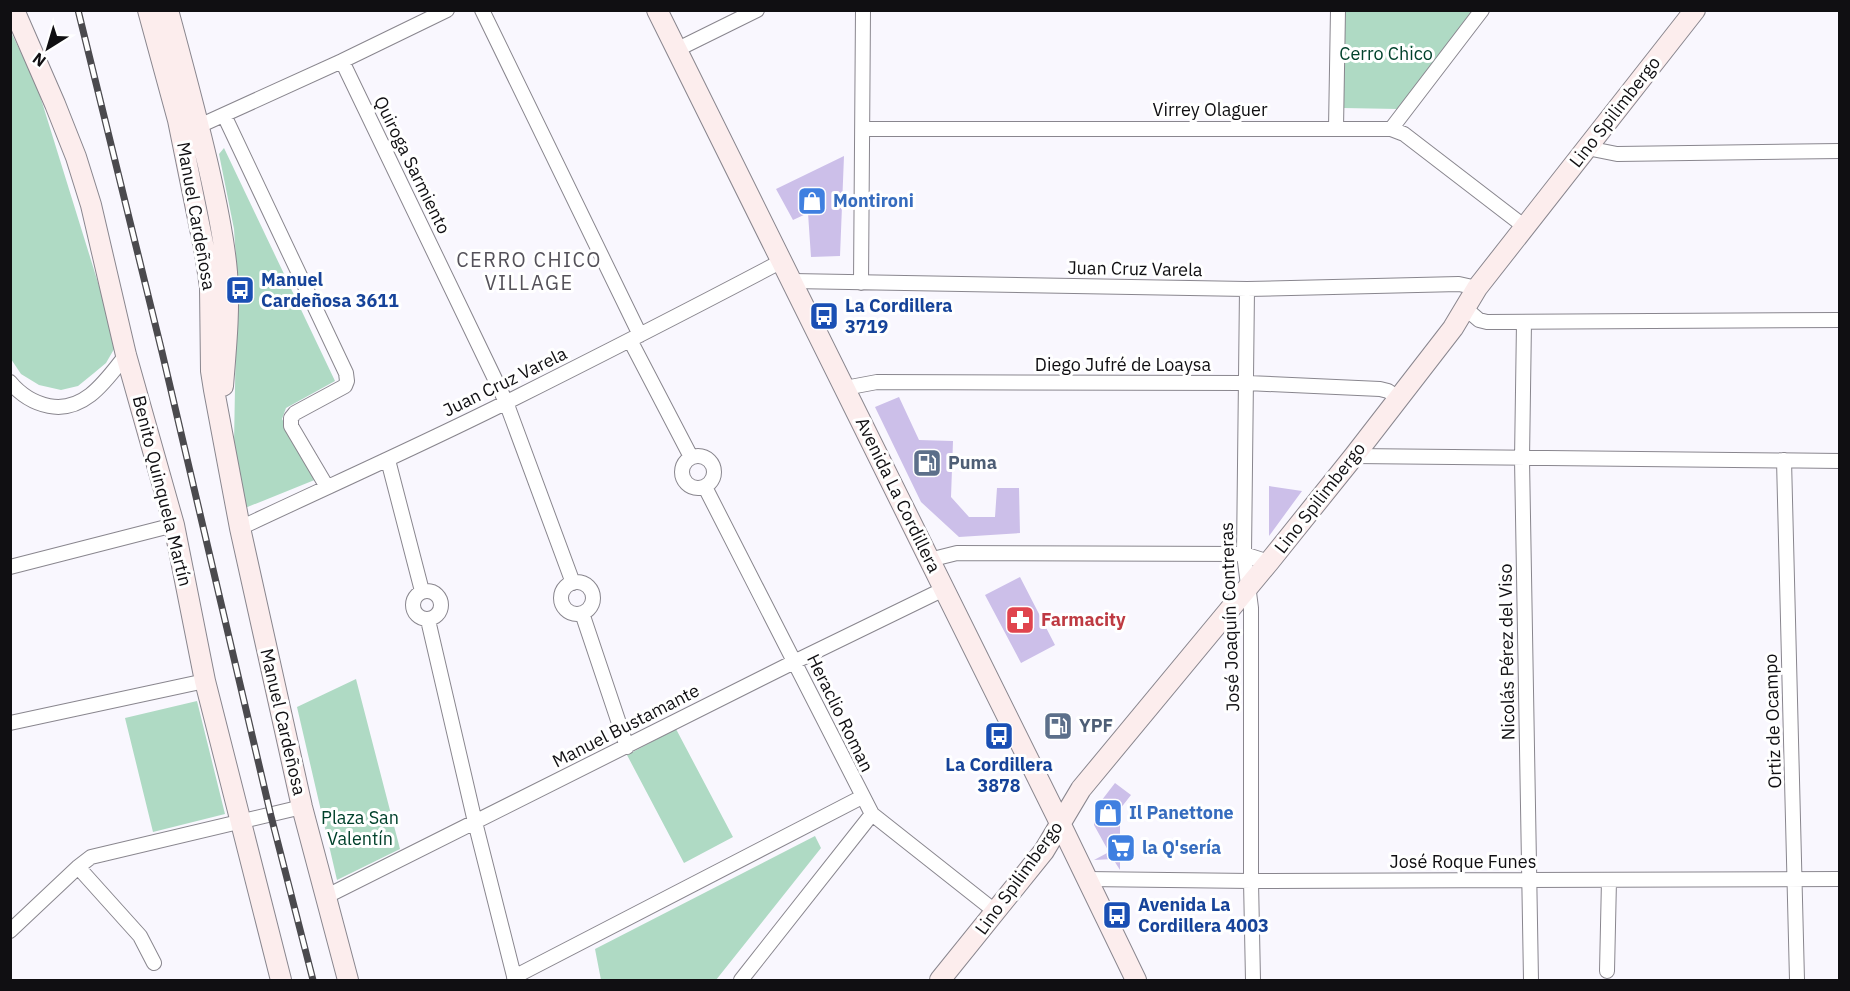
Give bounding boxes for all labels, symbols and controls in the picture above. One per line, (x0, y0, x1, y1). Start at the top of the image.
north arrow (18, 18, 78, 78)
park label: Cerro Chico (1339, 42, 1433, 65)
text: N (28, 49, 50, 71)
street label: Lino Spilimbergo (1564, 52, 1665, 172)
street label: Quiroga Sarmiento (369, 92, 456, 238)
street label: Virrey Olaguer (1152, 98, 1268, 121)
street label: Manuel Cardeñosa (172, 140, 221, 292)
shop icon: Montironi (796, 185, 828, 217)
place label: Montironi (833, 189, 914, 212)
district label: CERRO CHICO VILLAGE (456, 246, 602, 296)
street label: Juan Cruz Varela (1067, 256, 1203, 281)
place label: Manuel Cardeñosa 3611 (261, 268, 399, 312)
bus stop icon: Manuel Cardeñosa 3611 (224, 274, 256, 306)
place label: La Cordillera 3719 (845, 294, 952, 338)
bus stop icon: La Cordillera 3719 (808, 300, 840, 332)
street label: Juan Cruz Varela (439, 341, 571, 421)
street label: Diego Jufré de Loaysa (1035, 353, 1212, 376)
street label: Benito Quinquela Martín (128, 393, 197, 589)
street label: Avenida La Cordillera (851, 413, 946, 577)
street label: Lino Spilimbergo (1269, 438, 1370, 558)
fuel station icon: Puma (911, 447, 943, 479)
place label: Puma (948, 451, 997, 474)
street label: José Joaquín Contreras (1215, 522, 1244, 712)
street label: Nicolás Pérez del Viso (1493, 563, 1520, 741)
pharmacy icon: Farmacity (1004, 604, 1036, 636)
place label: Farmacity (1041, 608, 1126, 631)
street label: Manuel Cardeñosa (255, 646, 312, 798)
street label: Heraclio Roman (802, 650, 879, 776)
street label: Ortiz de Ocampo (1759, 653, 1786, 789)
street label: Manuel Bustamante (548, 679, 703, 773)
fuel station icon: YPF (1042, 710, 1074, 742)
place label: YPF (1079, 714, 1113, 737)
bus stop icon: La Cordillera 3878 (983, 720, 1015, 752)
place label: La Cordillera 3878 (945, 753, 1053, 797)
shop icon: Il Panettone (1092, 797, 1124, 829)
place label: Il Panettone (1129, 801, 1234, 824)
park label: Plaza San Valentín (321, 806, 399, 850)
street label: Lino Spilimbergo (970, 817, 1067, 939)
supermarket icon: la Q'sería (1105, 832, 1137, 864)
place label: la Q'sería (1142, 836, 1221, 859)
street label: José Roque Funes (1390, 850, 1537, 873)
place label: Avenida La Cordillera 4003 (1138, 893, 1269, 937)
bus stop icon: Avenida La Cordillera 4003 (1101, 899, 1133, 931)

